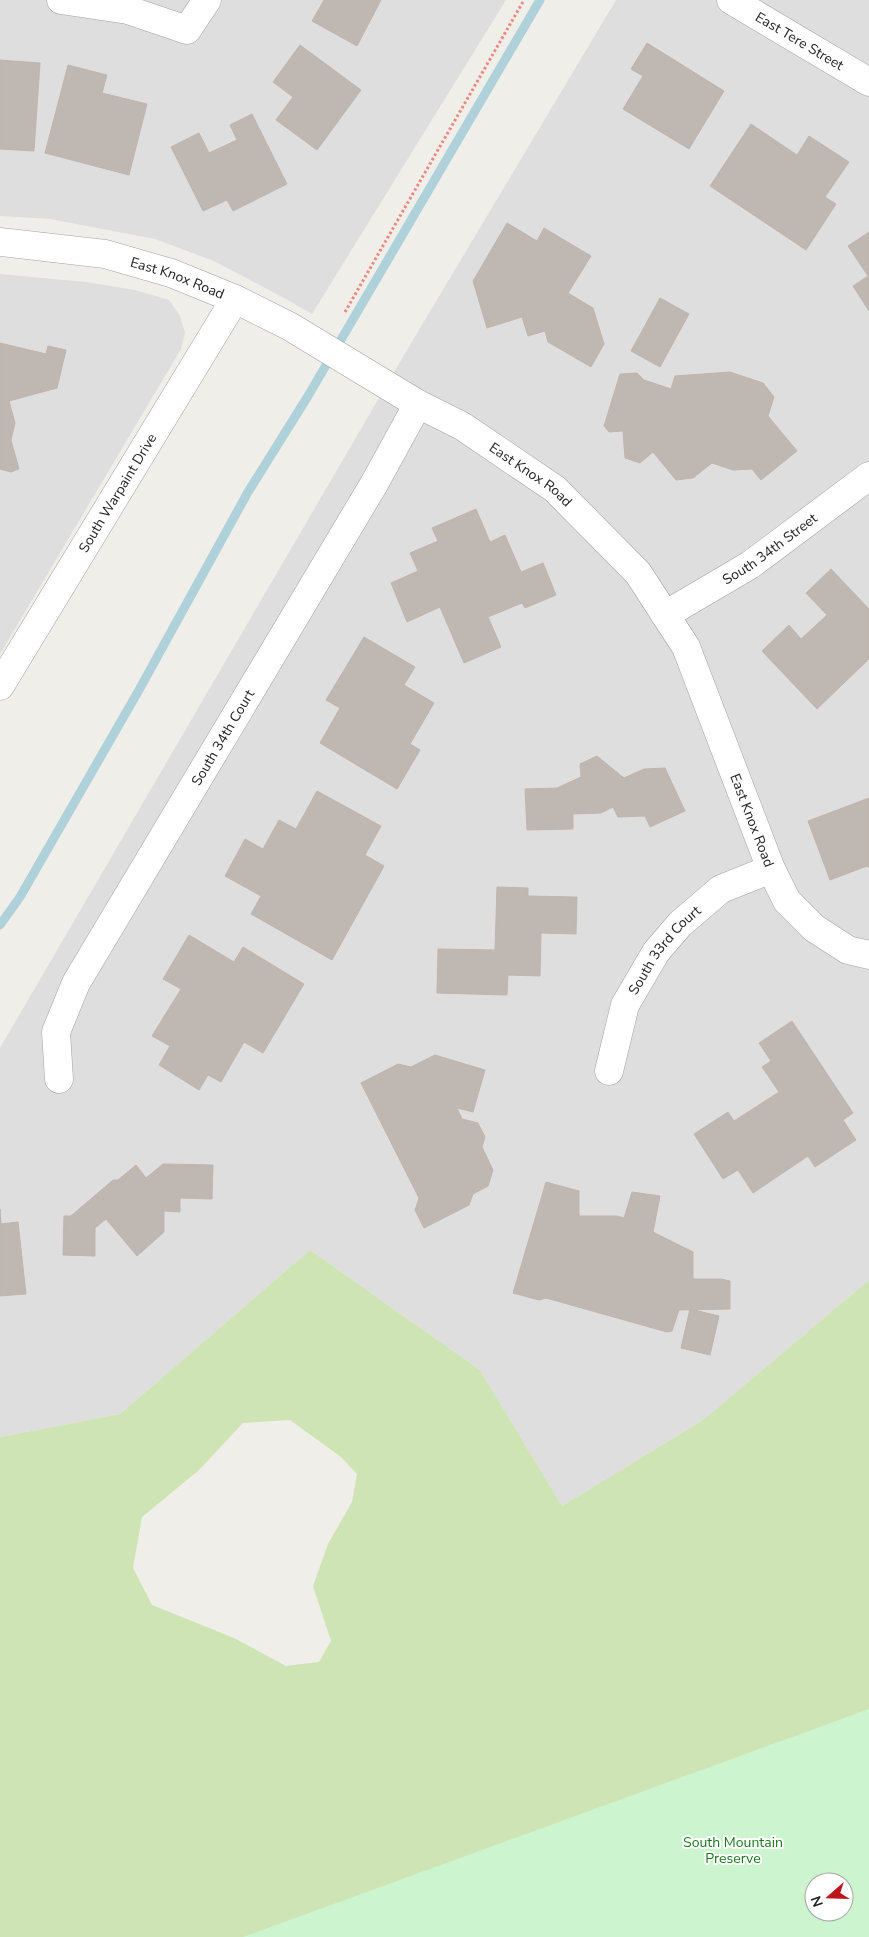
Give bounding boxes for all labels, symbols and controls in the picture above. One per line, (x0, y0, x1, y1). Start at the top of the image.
street label: East Tere Street (752, 7, 848, 75)
street label: East Knox Road (128, 252, 227, 303)
street label: South Warpaint Drive (74, 430, 161, 556)
street label: East Knox Road (486, 438, 577, 511)
street label: South 34th Street (719, 509, 821, 589)
street label: South 34th Court (187, 686, 259, 789)
street label: East Knox Road (726, 771, 779, 870)
street label: South 33rd Court (624, 901, 705, 998)
park label: South Mountain Preserve (683, 1833, 783, 1868)
north arrow (804, 1872, 854, 1922)
text: N (807, 1893, 828, 1909)

